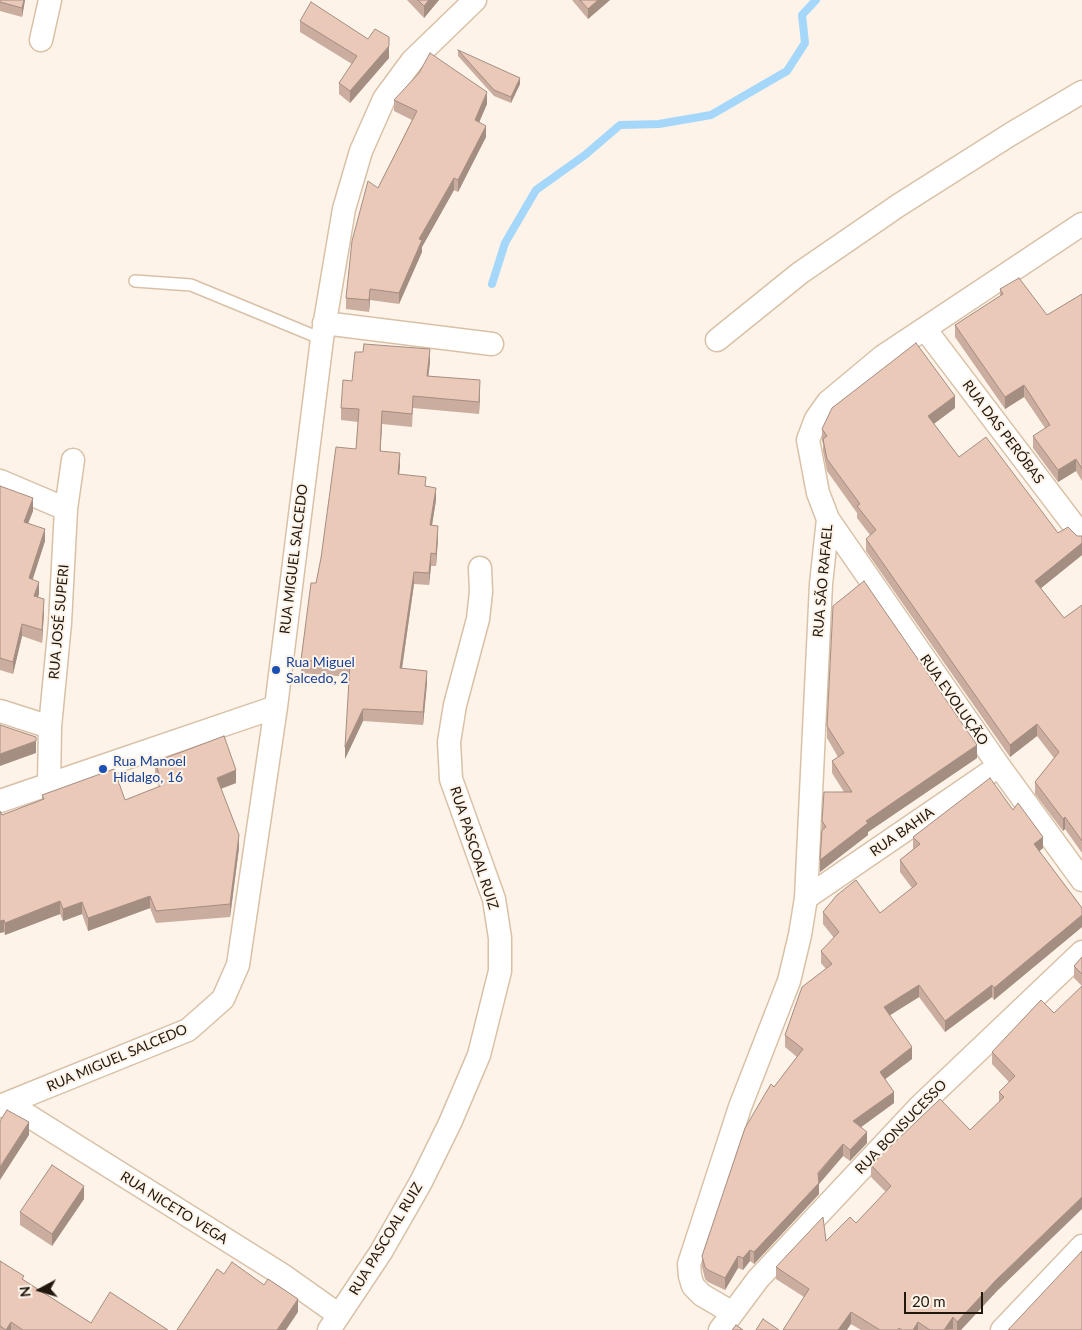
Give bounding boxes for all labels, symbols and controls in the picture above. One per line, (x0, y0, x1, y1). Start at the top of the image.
street label: RUA DAS PERÓBAS (959, 377, 1047, 487)
street label: RUA MIGUEL SALCEDO (276, 483, 312, 635)
street label: RUA SÃO RAFAEL (810, 524, 836, 638)
street label: RUA JOSÉ SUPERI (46, 564, 72, 680)
street label: RUA EVOLUÇÃO (916, 651, 992, 749)
place label: Rua Miguel Salcedo, 2 (286, 654, 355, 686)
marker: Rua Miguel Salcedo, 2 (270, 664, 282, 676)
place label: Rua Manoel Hidalgo, 16 (113, 753, 186, 786)
marker: Rua Manoel Hidalgo, 16 (97, 763, 109, 775)
street label: RUA PASCOAL RUIZ (446, 784, 502, 912)
street label: RUA BAHIA (867, 804, 937, 860)
street label: RUA MIGUEL SALCEDO (44, 1021, 190, 1095)
street label: RUA BONSUCESSO (852, 1076, 950, 1178)
street label: RUA NICETO VEGA (117, 1168, 231, 1248)
street label: RUA PASCOAL RUIZ (346, 1180, 426, 1298)
north arrow (15, 1265, 65, 1315)
scale bar (907, 1282, 986, 1314)
text: N (16, 1285, 34, 1298)
text: 20 m (912, 1292, 946, 1310)

